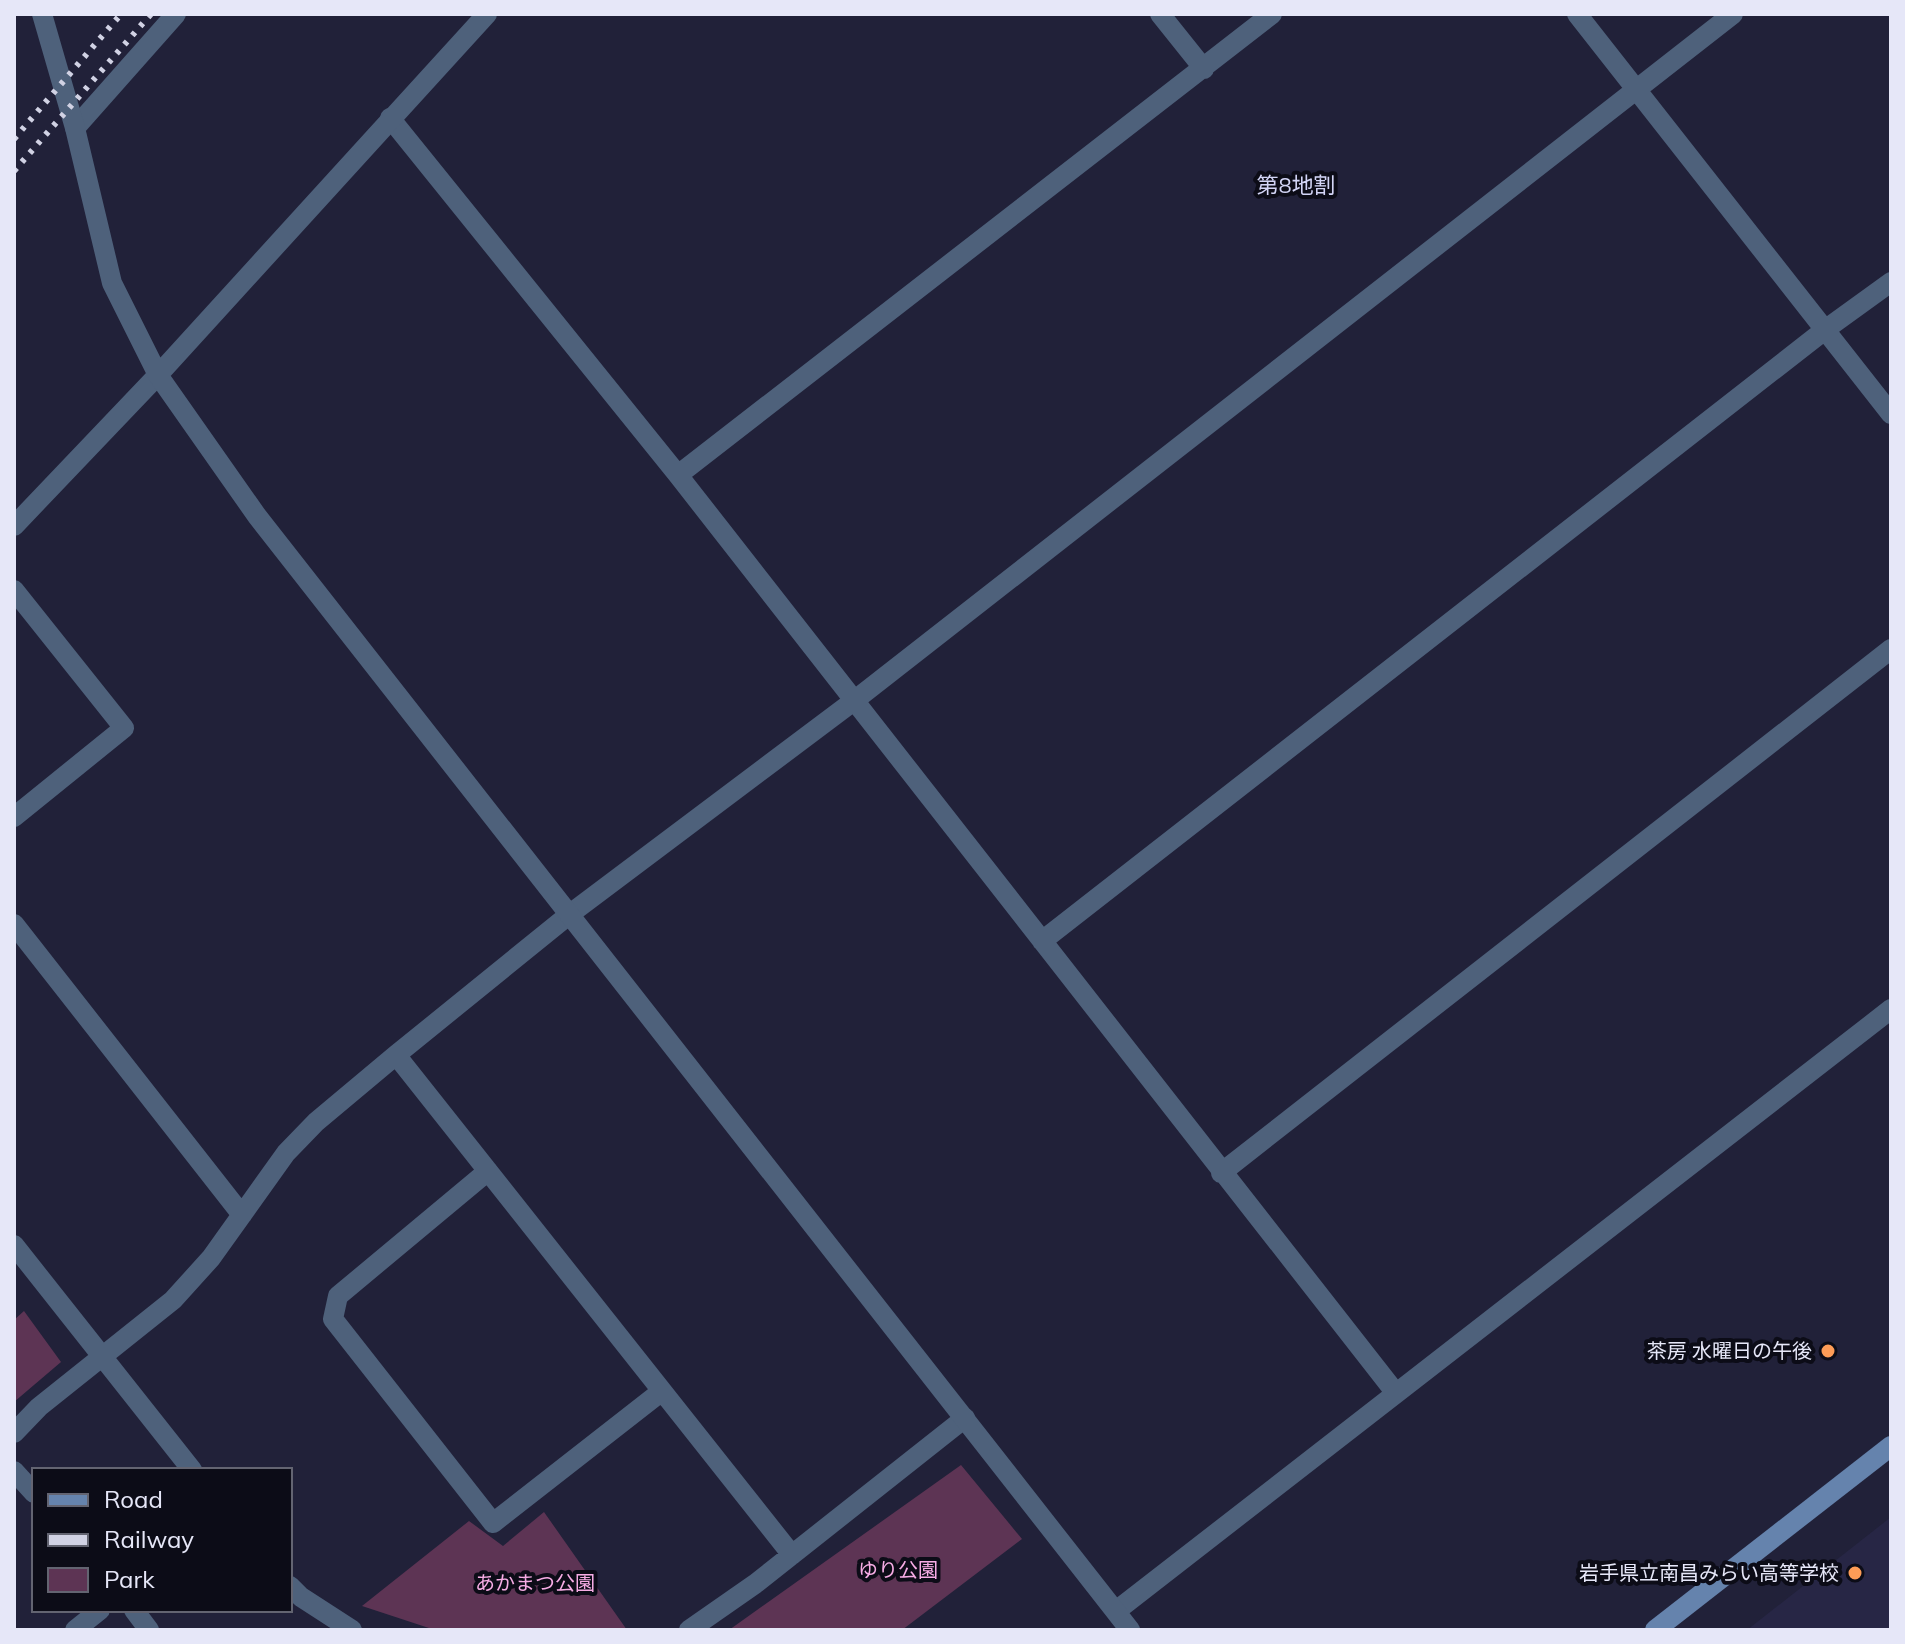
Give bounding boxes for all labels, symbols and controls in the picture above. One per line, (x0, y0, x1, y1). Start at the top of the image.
district label: 第8地割 (1256, 171, 1336, 199)
place label: 茶房 水曜日の午後 (1647, 1338, 1812, 1363)
marker: 茶房 水曜日の午後 (1819, 1342, 1837, 1360)
legend (32, 1468, 292, 1612)
text: Road (104, 1484, 163, 1514)
text: Railway (104, 1524, 194, 1554)
park label: ゆり公園 (858, 1557, 938, 1582)
place label: 岩手県立南昌みらい高等学校 (1579, 1560, 1839, 1585)
text: Park (104, 1564, 155, 1594)
marker: 岩手県立南昌みらい高等学校 (1846, 1564, 1864, 1582)
park label: あかまつ公園 (475, 1570, 595, 1595)

